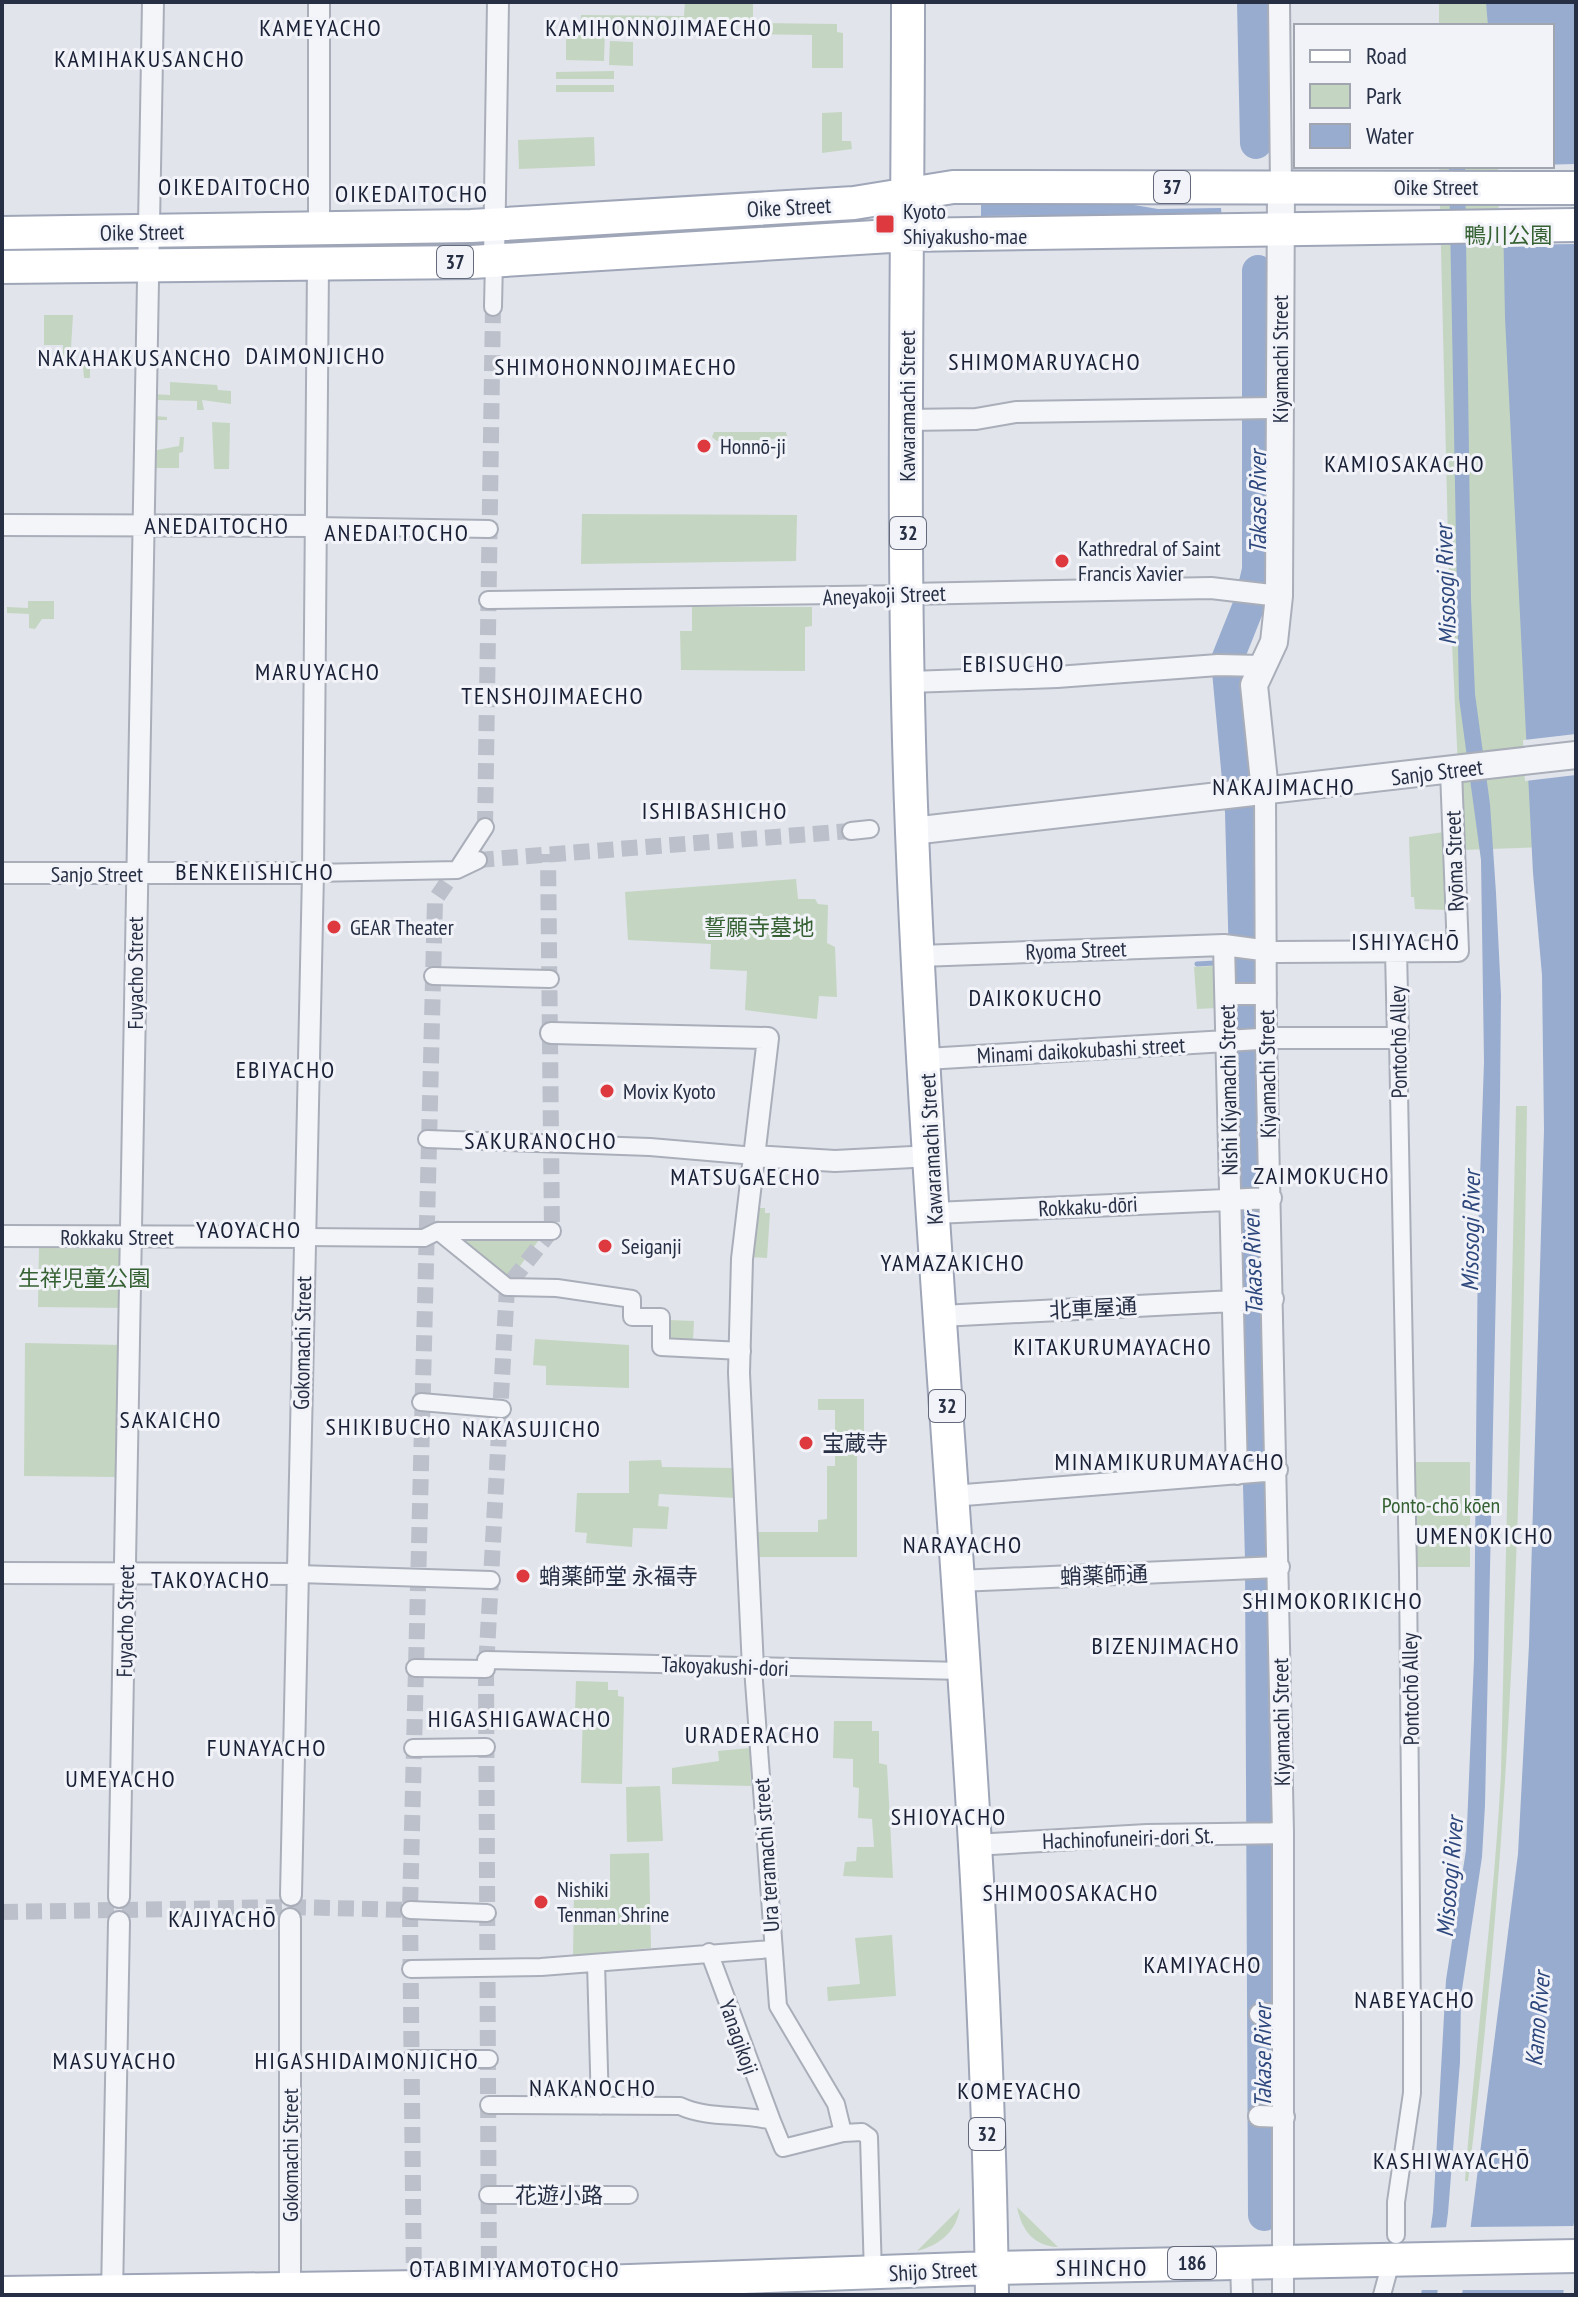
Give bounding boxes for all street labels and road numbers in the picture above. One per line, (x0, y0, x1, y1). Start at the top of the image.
road number: 37 (1154, 171, 1190, 203)
street label: Oike Street (1394, 173, 1478, 201)
street label: Oike Street (746, 191, 832, 223)
street label: Oike Street (100, 217, 184, 247)
road number: 37 (437, 246, 473, 278)
street label: Kiyamachi Street (1266, 295, 1294, 423)
street label: Kawaramachi Street (893, 330, 921, 482)
road number: 32 (890, 517, 926, 549)
street label: Aneyakoji Street (822, 579, 946, 611)
street label: Sanjo Street (1389, 752, 1485, 792)
street label: Ryōma Street (1438, 810, 1470, 912)
street label: Sanjo Street (51, 860, 143, 888)
street label: Fuyacho Street (121, 917, 149, 1029)
street label: Ryoma Street (1025, 934, 1127, 966)
street label: Pontochō Alley (1383, 985, 1413, 1099)
street label: Nishi Kiyamachi Street (1213, 1004, 1243, 1176)
street label: Kiyamachi Street (1252, 1010, 1282, 1138)
street label: Minami daikokubashi street (976, 1031, 1186, 1069)
street label: Kawaramachi Street (913, 1073, 949, 1225)
street label: Rokkaku-dōri (1038, 1189, 1138, 1223)
street label: Rokkaku Street (60, 1223, 174, 1251)
street label: Gokomachi Street (287, 1276, 317, 1410)
street label: 北車屋通 (1048, 1292, 1138, 1324)
road number: 32 (929, 1390, 965, 1422)
street label: 蛸薬師通 (1060, 1559, 1148, 1591)
street label: Fuyacho Street (110, 1564, 140, 1678)
street label: Pontochō Alley (1395, 1632, 1425, 1746)
street label: Takoyakushi-dori (661, 1650, 789, 1682)
street label: Kiyamachi Street (1266, 1658, 1296, 1786)
street label: Ura teramachi street (747, 1777, 785, 1933)
street label: Hachinofuneiri-dori St. (1042, 1821, 1214, 1855)
street label: Yanagikoji (713, 1996, 765, 2078)
street label: Gokomachi Street (276, 2088, 304, 2222)
road number: 32 (969, 2118, 1005, 2150)
street label: 花遊小路 (515, 2181, 603, 2209)
road number: 186 (1168, 2247, 1216, 2279)
street label: Shijo Street (888, 2255, 978, 2287)

